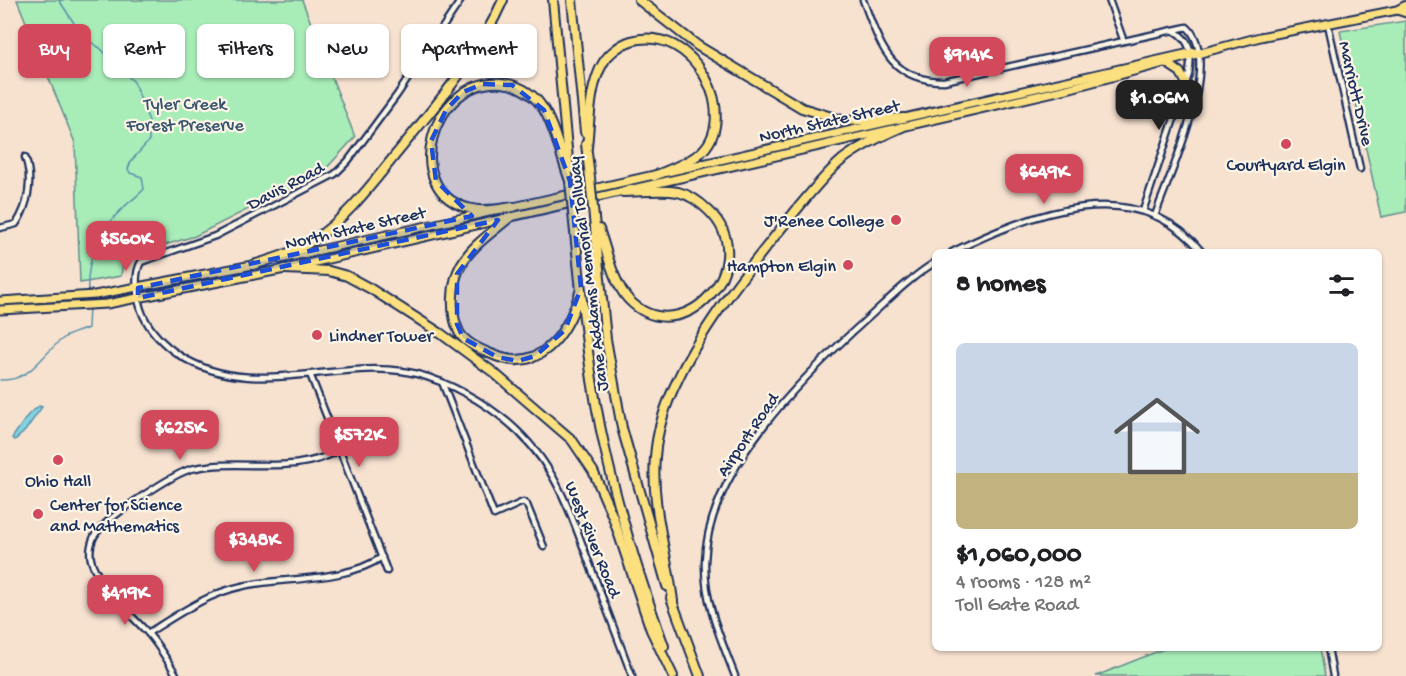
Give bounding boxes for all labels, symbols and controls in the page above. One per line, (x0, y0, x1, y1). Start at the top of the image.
chip: Buy (18, 24, 91, 78)
chip: Rent (103, 24, 185, 78)
chip: Filters (197, 24, 294, 78)
chip: New (306, 24, 389, 78)
chip: Apartment (401, 24, 537, 78)
pin: $914K (925, 37, 1009, 88)
street label: Marriott Drive (1332, 39, 1377, 149)
text: $914K (943, 45, 991, 68)
pin: $1.06M (1110, 80, 1208, 131)
text: $1.06M (1130, 88, 1188, 111)
park label: Tyler Creek Forest Preserve (125, 95, 244, 137)
street label: North State Street (757, 96, 903, 149)
marker: Courtyard Elgin (1279, 137, 1293, 151)
pin: $649K (1002, 154, 1086, 205)
street label: Jane Addams Memorial Tollway (565, 155, 614, 392)
place label: Courtyard Elgin (1226, 156, 1346, 177)
street label: Davis Road (243, 158, 329, 217)
text: $649K (1019, 162, 1069, 185)
street label: North State Street (283, 203, 429, 256)
place label: J'Renee College (764, 212, 885, 233)
marker: J'Renee College (889, 213, 903, 227)
pin: $560K (84, 221, 168, 272)
text: $560K (100, 229, 152, 252)
place label: Hampton Elgin (727, 257, 836, 278)
marker: Hampton Elgin (841, 258, 855, 272)
icon: filters (1325, 269, 1358, 302)
text: 8 homes (956, 270, 1045, 301)
place label: Lindner Tower (329, 327, 435, 348)
marker: Lindner Tower (310, 328, 324, 342)
icon: home (1103, 382, 1211, 490)
street label: Airport Road (713, 388, 786, 481)
pin: $625K (138, 410, 222, 461)
pin: $572K (317, 417, 401, 468)
text: $625K (155, 418, 205, 441)
text: $572K (334, 425, 384, 448)
marker: Ohio Hall (51, 453, 65, 467)
place label: Ohio Hall (25, 472, 91, 493)
street label: West River Road (559, 479, 625, 602)
place label: Center for Science and Mathematics (50, 496, 183, 538)
marker: Center for Science and Mathematics (31, 507, 45, 521)
pin: $348K (212, 522, 296, 573)
text: $348K (229, 530, 279, 553)
text: $1,060,000 (956, 541, 1082, 572)
text: 4 rooms · 128 m² (956, 572, 1091, 595)
pin: $419K (83, 575, 167, 626)
text: $419K (101, 583, 149, 606)
text: Toll Gate Road (956, 595, 1078, 618)

